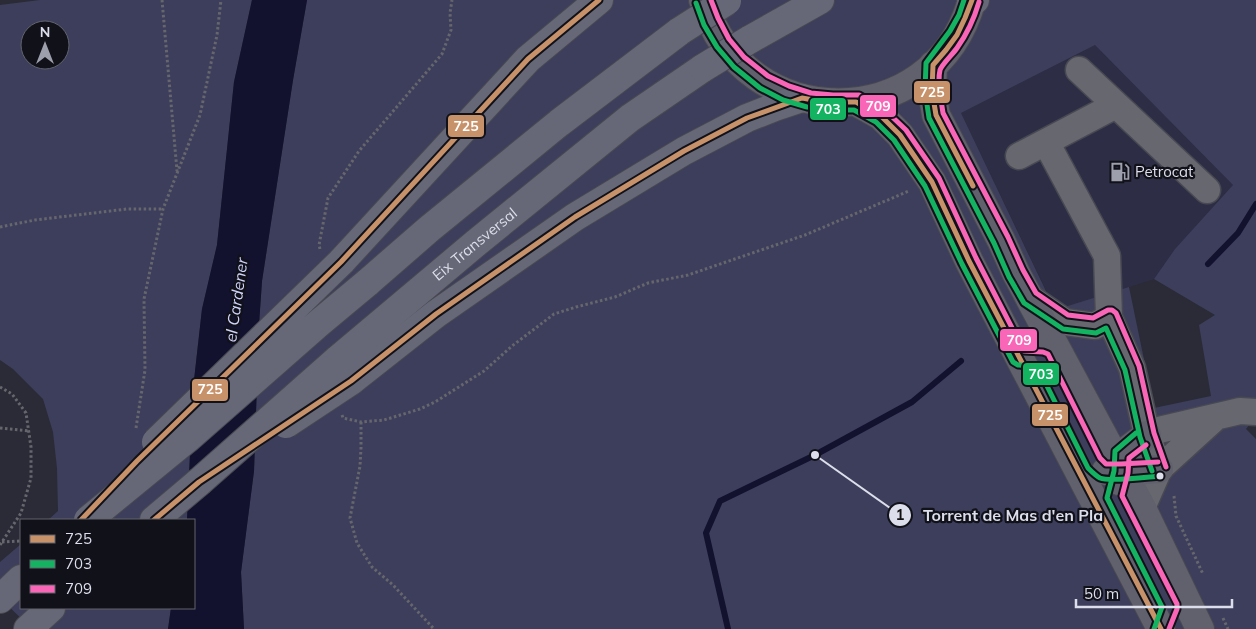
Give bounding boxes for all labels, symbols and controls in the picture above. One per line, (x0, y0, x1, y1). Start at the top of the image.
north arrow (20, 20, 70, 70)
text: N (40, 23, 50, 41)
line badge: 725 (913, 80, 951, 104)
text: 725 (919, 83, 945, 101)
line badge: 709 (859, 94, 897, 118)
line badge: 703 (809, 97, 847, 121)
text: 709 (865, 97, 891, 115)
text: 703 (815, 100, 841, 118)
line badge: 725 (447, 114, 485, 138)
text: 725 (453, 117, 479, 135)
fuel station icon: Petrocat (1109, 161, 1131, 183)
place label: Petrocat (1135, 162, 1193, 181)
street label: Eix Transversal (428, 203, 521, 285)
water label: el Cardener (220, 255, 252, 343)
line badge: 709 (999, 328, 1038, 352)
text: 709 (1006, 331, 1032, 349)
line badge: 703 (1022, 362, 1060, 386)
text: 703 (1028, 365, 1054, 383)
line badge: 725 (191, 378, 229, 402)
text: 725 (197, 380, 223, 398)
line badge: 725 (1031, 403, 1069, 427)
text: 725 (1037, 406, 1063, 424)
unlabelled marker (1155, 471, 1165, 481)
callout: Torrent de Mas d'en Pla (888, 499, 1113, 530)
text: 1 (895, 505, 905, 524)
text: Torrent de Mas d'en Pla (923, 505, 1103, 525)
legend (20, 519, 195, 609)
text: 725 (65, 529, 92, 548)
text: 703 (65, 554, 92, 573)
scale bar (1076, 576, 1232, 608)
text: 709 (65, 579, 92, 598)
text: 50 m (1084, 584, 1119, 603)

